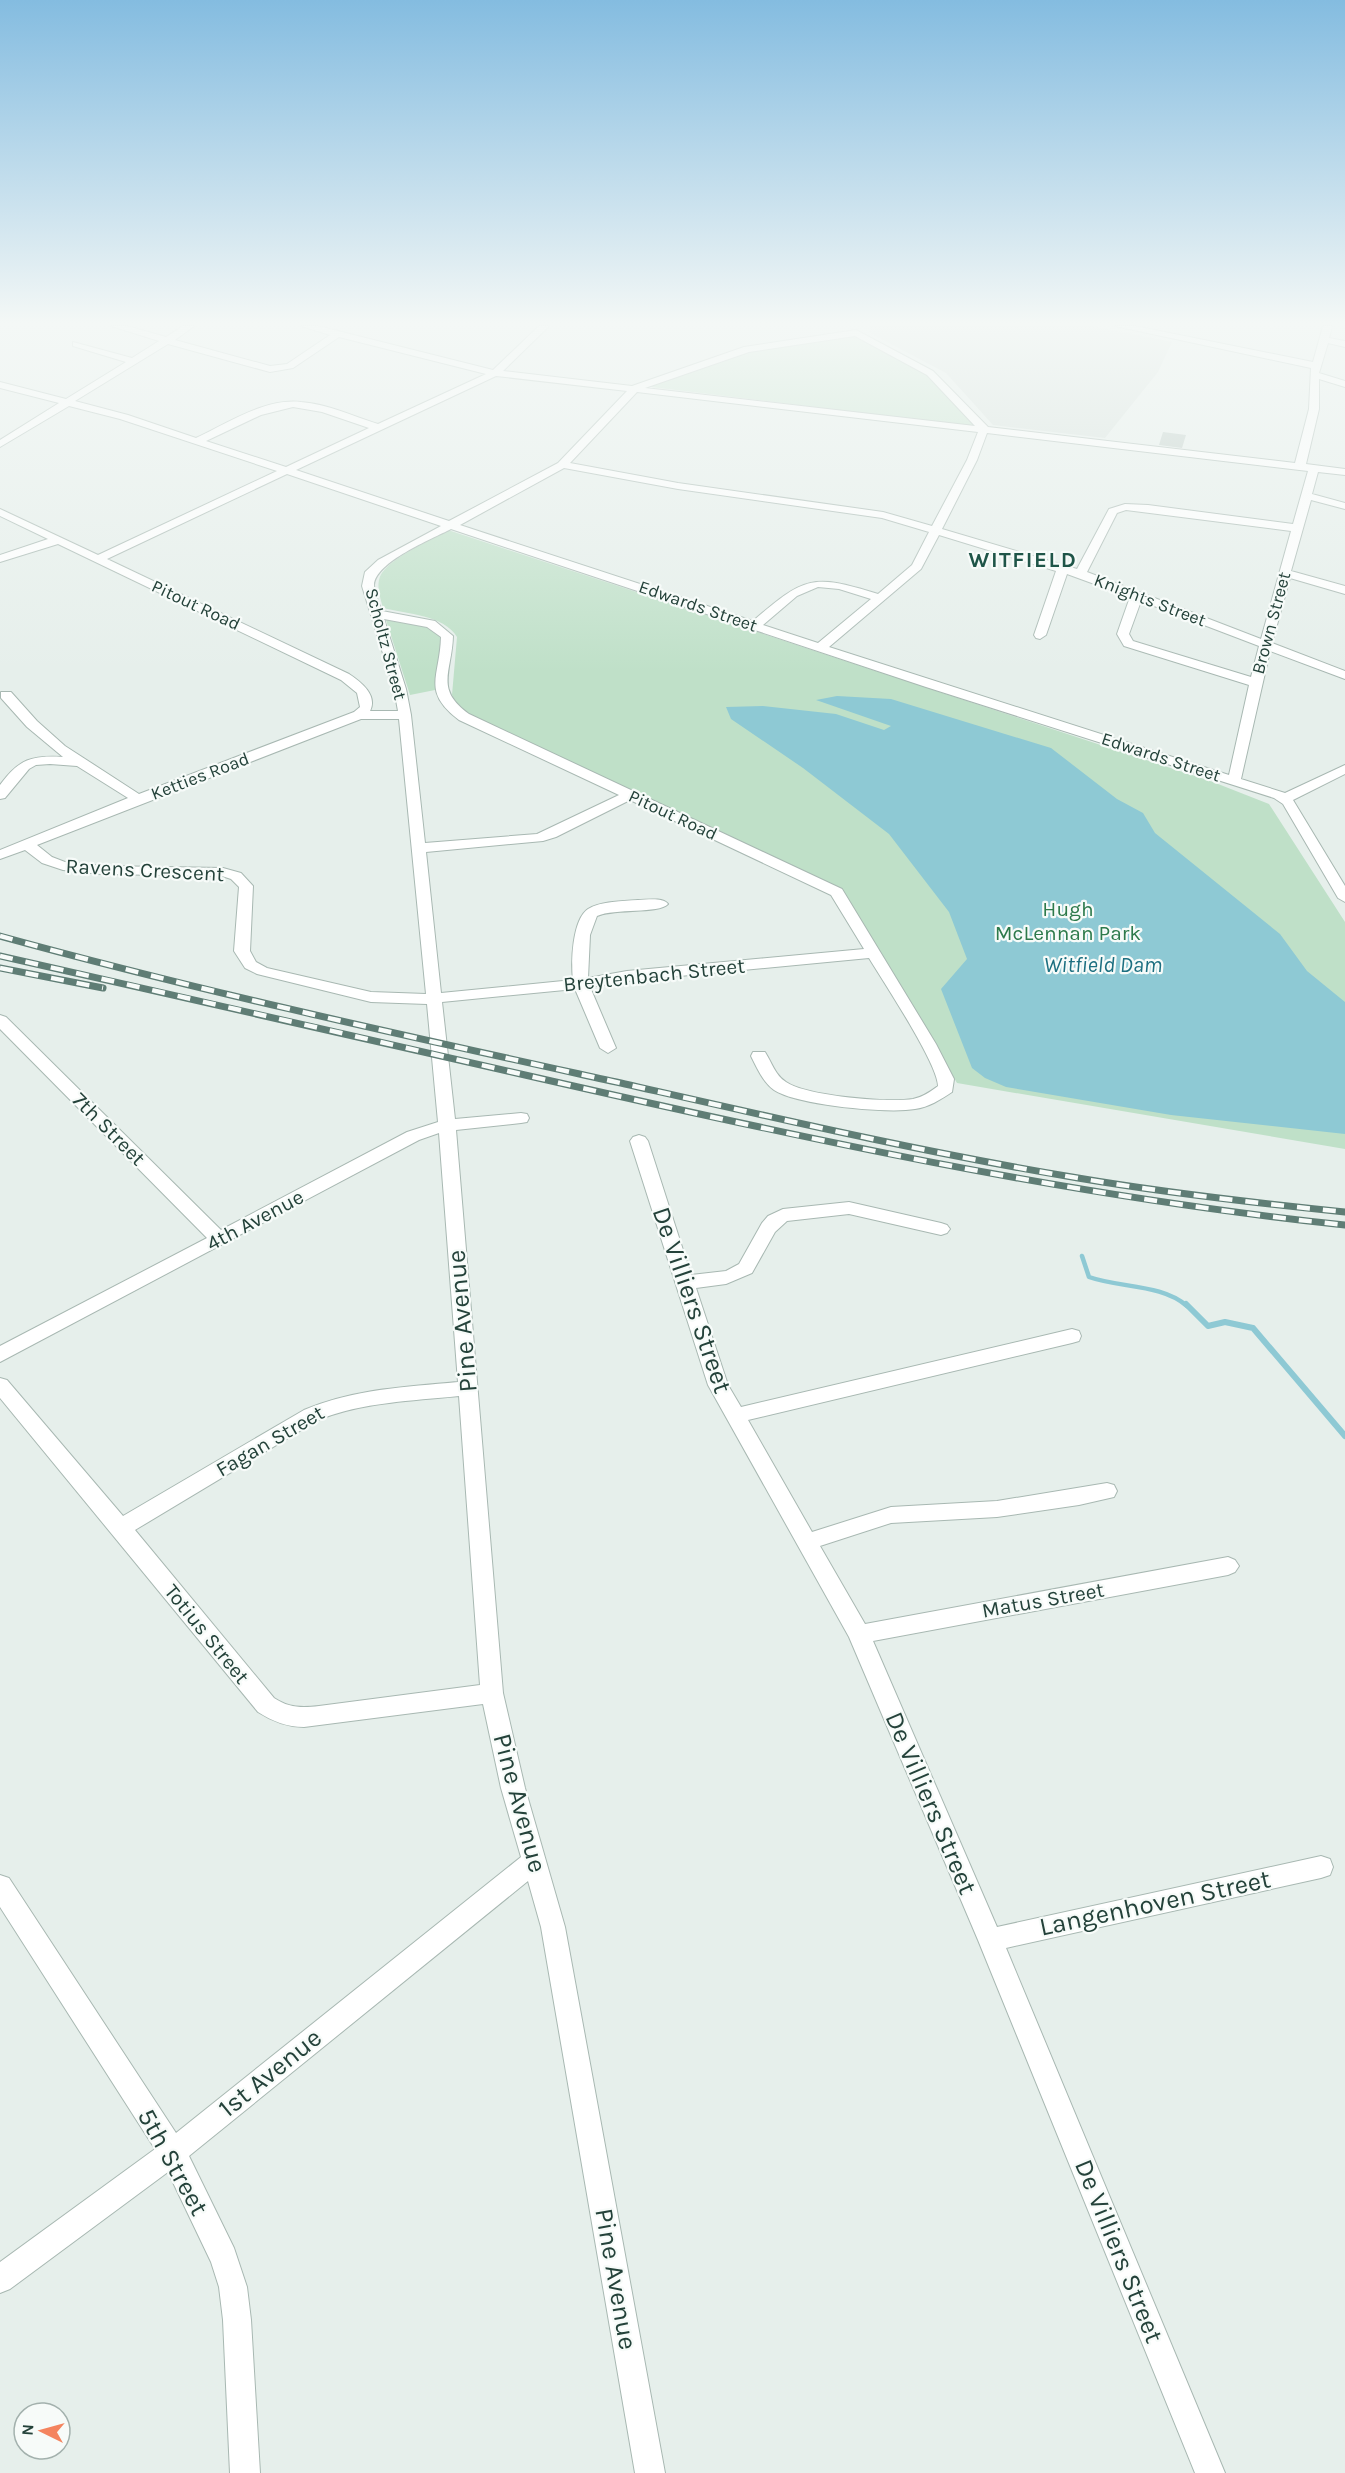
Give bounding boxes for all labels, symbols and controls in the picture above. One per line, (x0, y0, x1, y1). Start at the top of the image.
district label: WITFIELD (969, 547, 1077, 573)
street label: Knights Street (1091, 569, 1209, 632)
street label: Brown Street (1247, 569, 1295, 677)
street label: Pitout Road (148, 575, 244, 635)
street label: Edwards Street (636, 575, 760, 637)
street label: Scholtz Street (361, 586, 412, 703)
street label: Edwards Street (1099, 727, 1224, 787)
street label: Ketties Road (148, 747, 252, 805)
street label: Pitout Road (625, 785, 721, 845)
street label: Ravens Crescent (65, 854, 225, 886)
park label: Hugh McLennan Park (995, 897, 1141, 945)
water label: Witfield Dam (1044, 952, 1162, 978)
street label: Breytenbach Street (562, 954, 746, 996)
street label: 7th Street (68, 1088, 150, 1170)
street label: 4th Avenue (202, 1184, 308, 1256)
street label: De Villiers Street (646, 1203, 739, 1398)
street label: Pine Avenue (440, 1248, 484, 1394)
street label: Fagan Street (212, 1400, 328, 1482)
street label: Matus Street (980, 1577, 1106, 1623)
street label: Totius Street (160, 1579, 254, 1689)
street label: De Villiers Street (879, 1707, 984, 1899)
street label: Pine Avenue (487, 1730, 553, 1876)
street label: Langenhoven Street (1037, 1863, 1274, 1943)
street label: 1st Avenue (212, 2022, 328, 2124)
street label: 5th Street (131, 2103, 215, 2221)
street label: De Villiers Street (1068, 2155, 1170, 2348)
street label: Pine Avenue (588, 2206, 644, 2352)
north arrow (12, 2401, 72, 2461)
text: N (18, 2423, 38, 2436)

